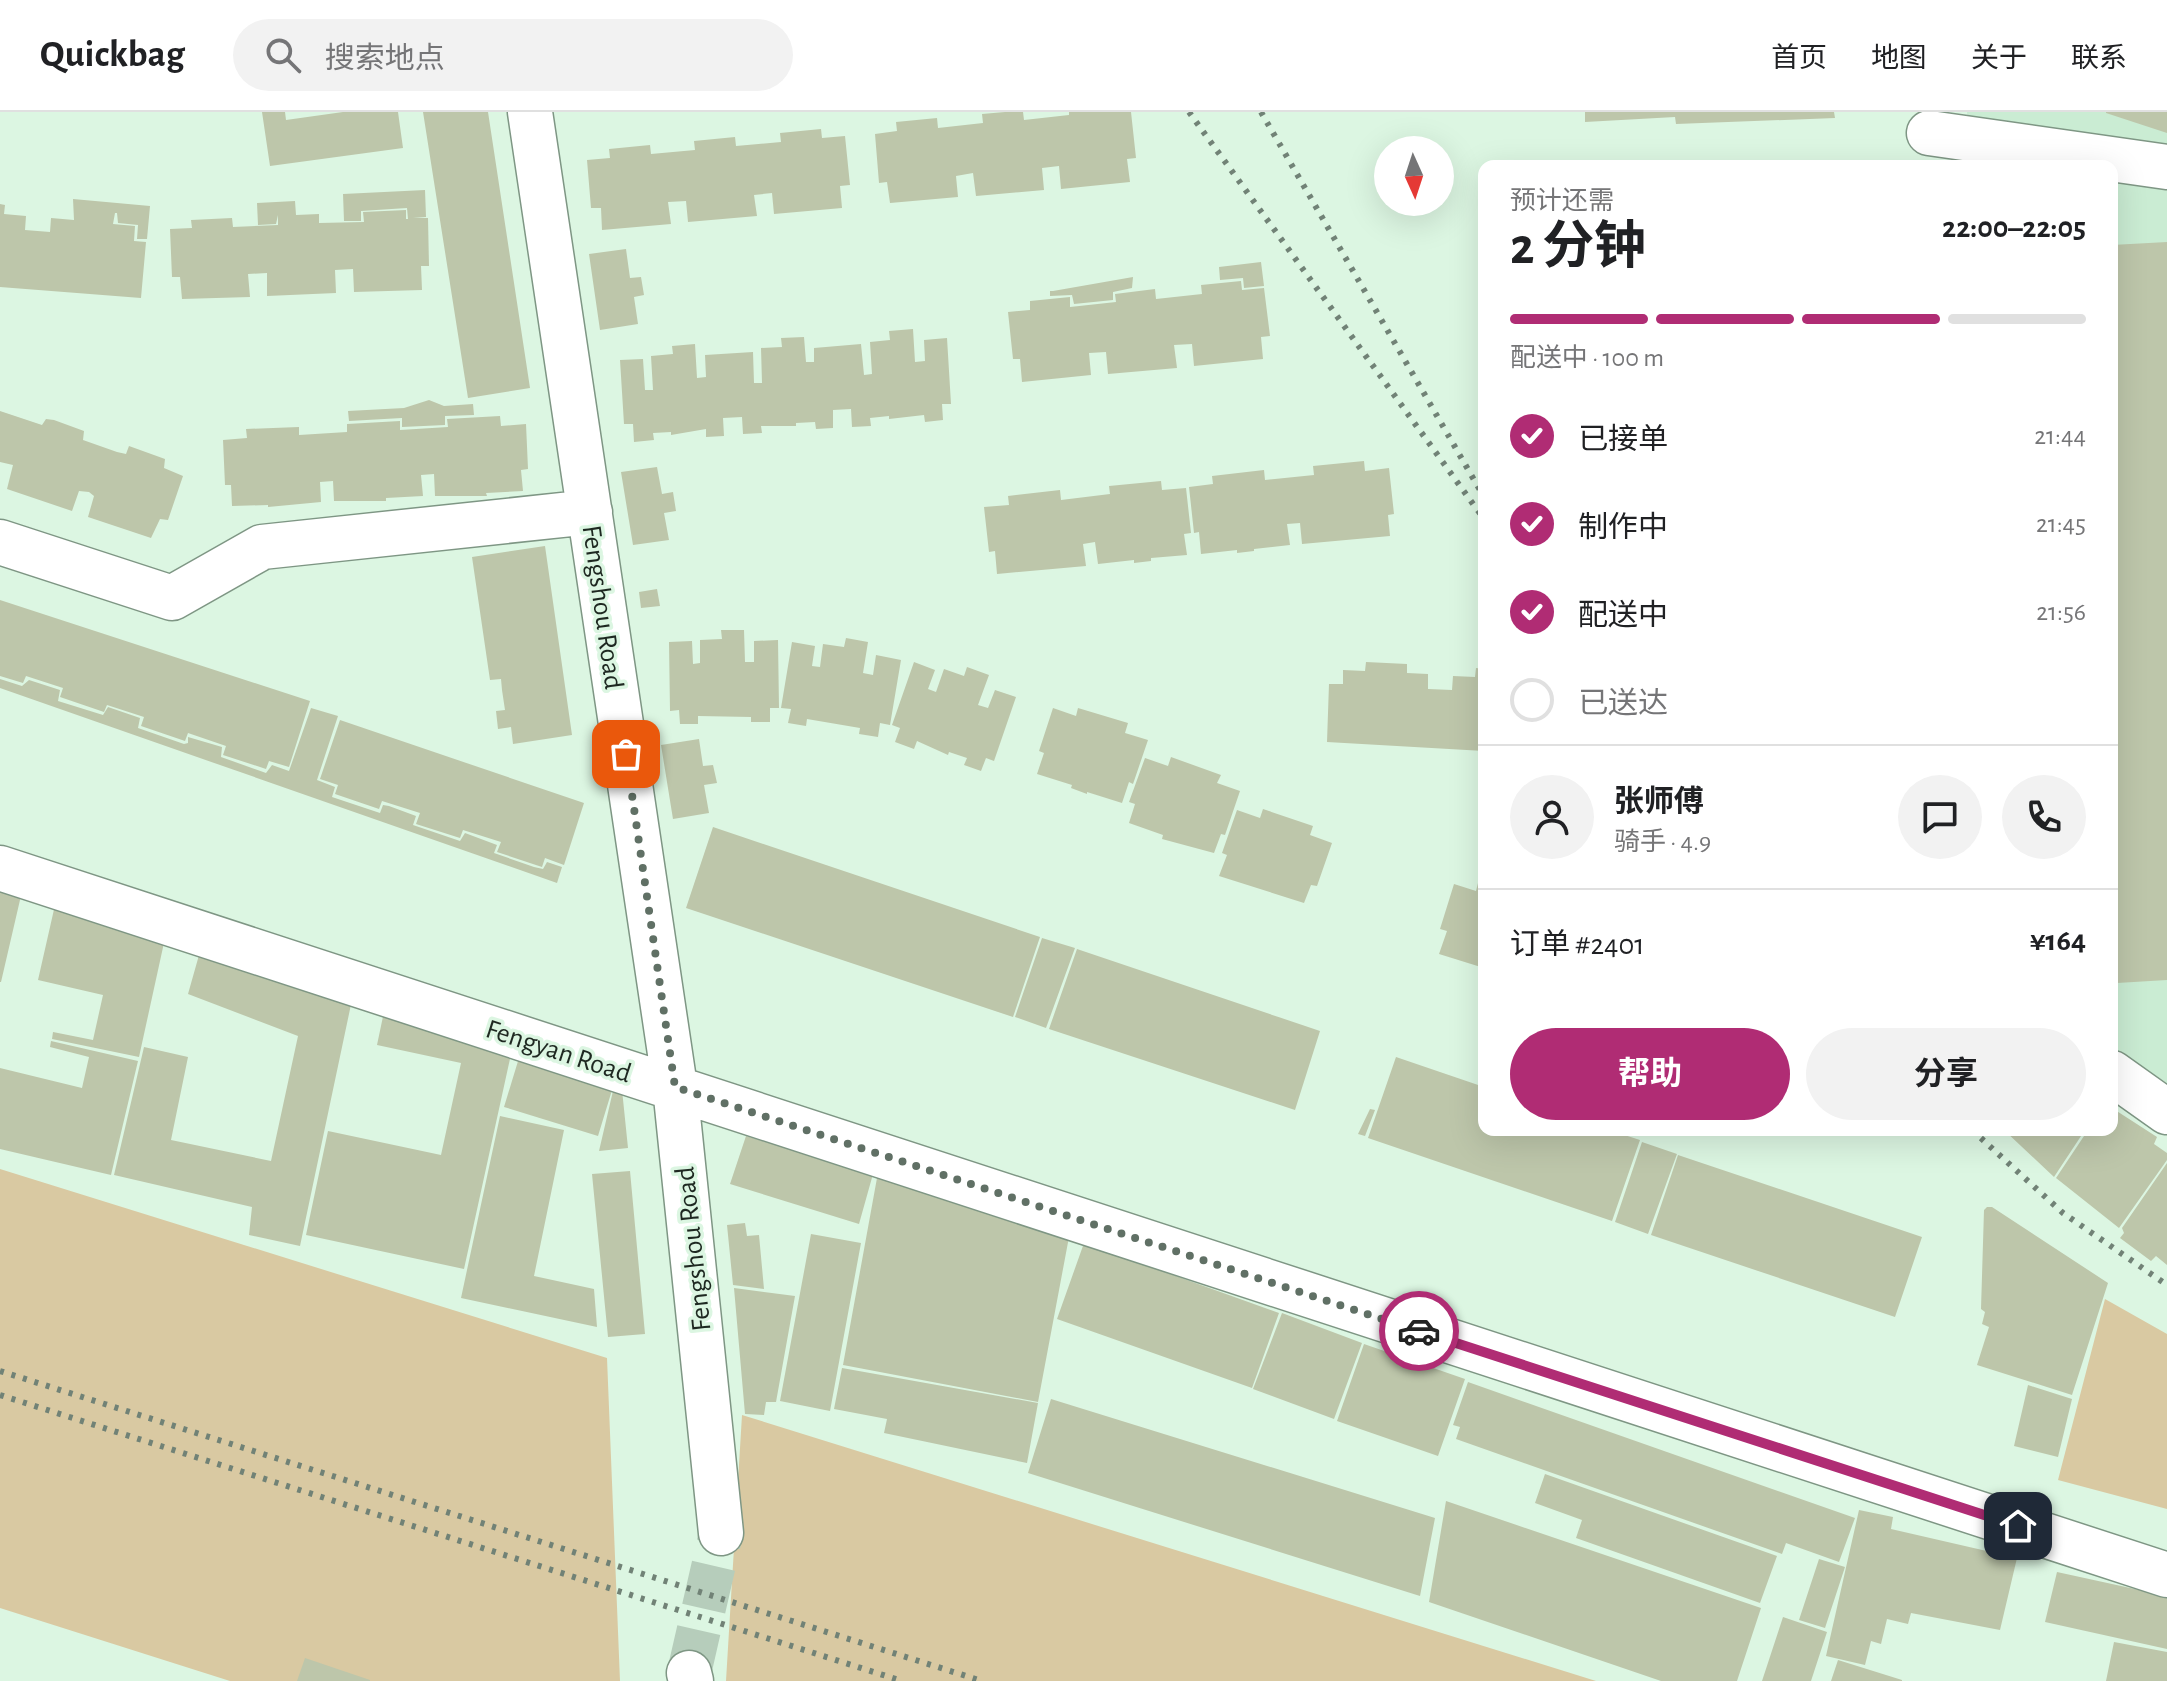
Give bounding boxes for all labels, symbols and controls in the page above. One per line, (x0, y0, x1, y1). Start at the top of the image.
search box (233, 19, 793, 91)
icon: search (261, 33, 305, 77)
text: Quickbag (40, 36, 185, 74)
text: 搜索地点 (325, 44, 445, 74)
text: 首页 (1771, 45, 1827, 73)
text: 地图 (1871, 45, 1927, 73)
text: 关于 (1971, 45, 2027, 73)
text: 联系 (2071, 45, 2127, 73)
north arrow (1374, 136, 1454, 216)
map controls (1374, 136, 1454, 216)
text: 预计还需 (1510, 188, 1614, 214)
text: 22:00–22:05 (1942, 213, 2086, 243)
text: 2 分钟 (1510, 221, 1646, 273)
text: 配送中 · 100 m (1510, 345, 1664, 371)
icon: check (1510, 414, 1554, 458)
text: 21:44 (2034, 423, 2086, 449)
text: 已接单 (1578, 425, 1668, 455)
icon: check (1510, 502, 1554, 546)
text: 21:45 (2036, 511, 2086, 537)
text: 制作中 (1578, 513, 1668, 543)
street label: Fengshou Road (577, 523, 627, 691)
icon: check (1510, 590, 1554, 634)
text: 21:56 (2036, 599, 2086, 625)
text: 配送中 (1578, 601, 1668, 631)
text: 已送达 (1578, 689, 1668, 719)
pin (592, 720, 660, 788)
icon: bag (604, 732, 648, 776)
button: person (1510, 775, 1594, 859)
button: chat (1898, 775, 1982, 859)
button: phone (2002, 775, 2086, 859)
text: 张师傅 (1614, 787, 1704, 817)
text: 骑手 · 4.9 (1614, 829, 1711, 855)
text: ¥164 (2030, 926, 2086, 956)
text: 订单 #2401 (1510, 930, 1645, 960)
street label: Fengyan Road (482, 1015, 635, 1089)
button: 帮助 (1510, 1028, 1790, 1120)
button: 分享 (1806, 1028, 2086, 1120)
street label: Fengshou Road (671, 1165, 717, 1333)
courier (1379, 1291, 1459, 1371)
icon: car (1397, 1309, 1441, 1353)
pin (1984, 1492, 2052, 1560)
icon: home (1996, 1504, 2040, 1548)

